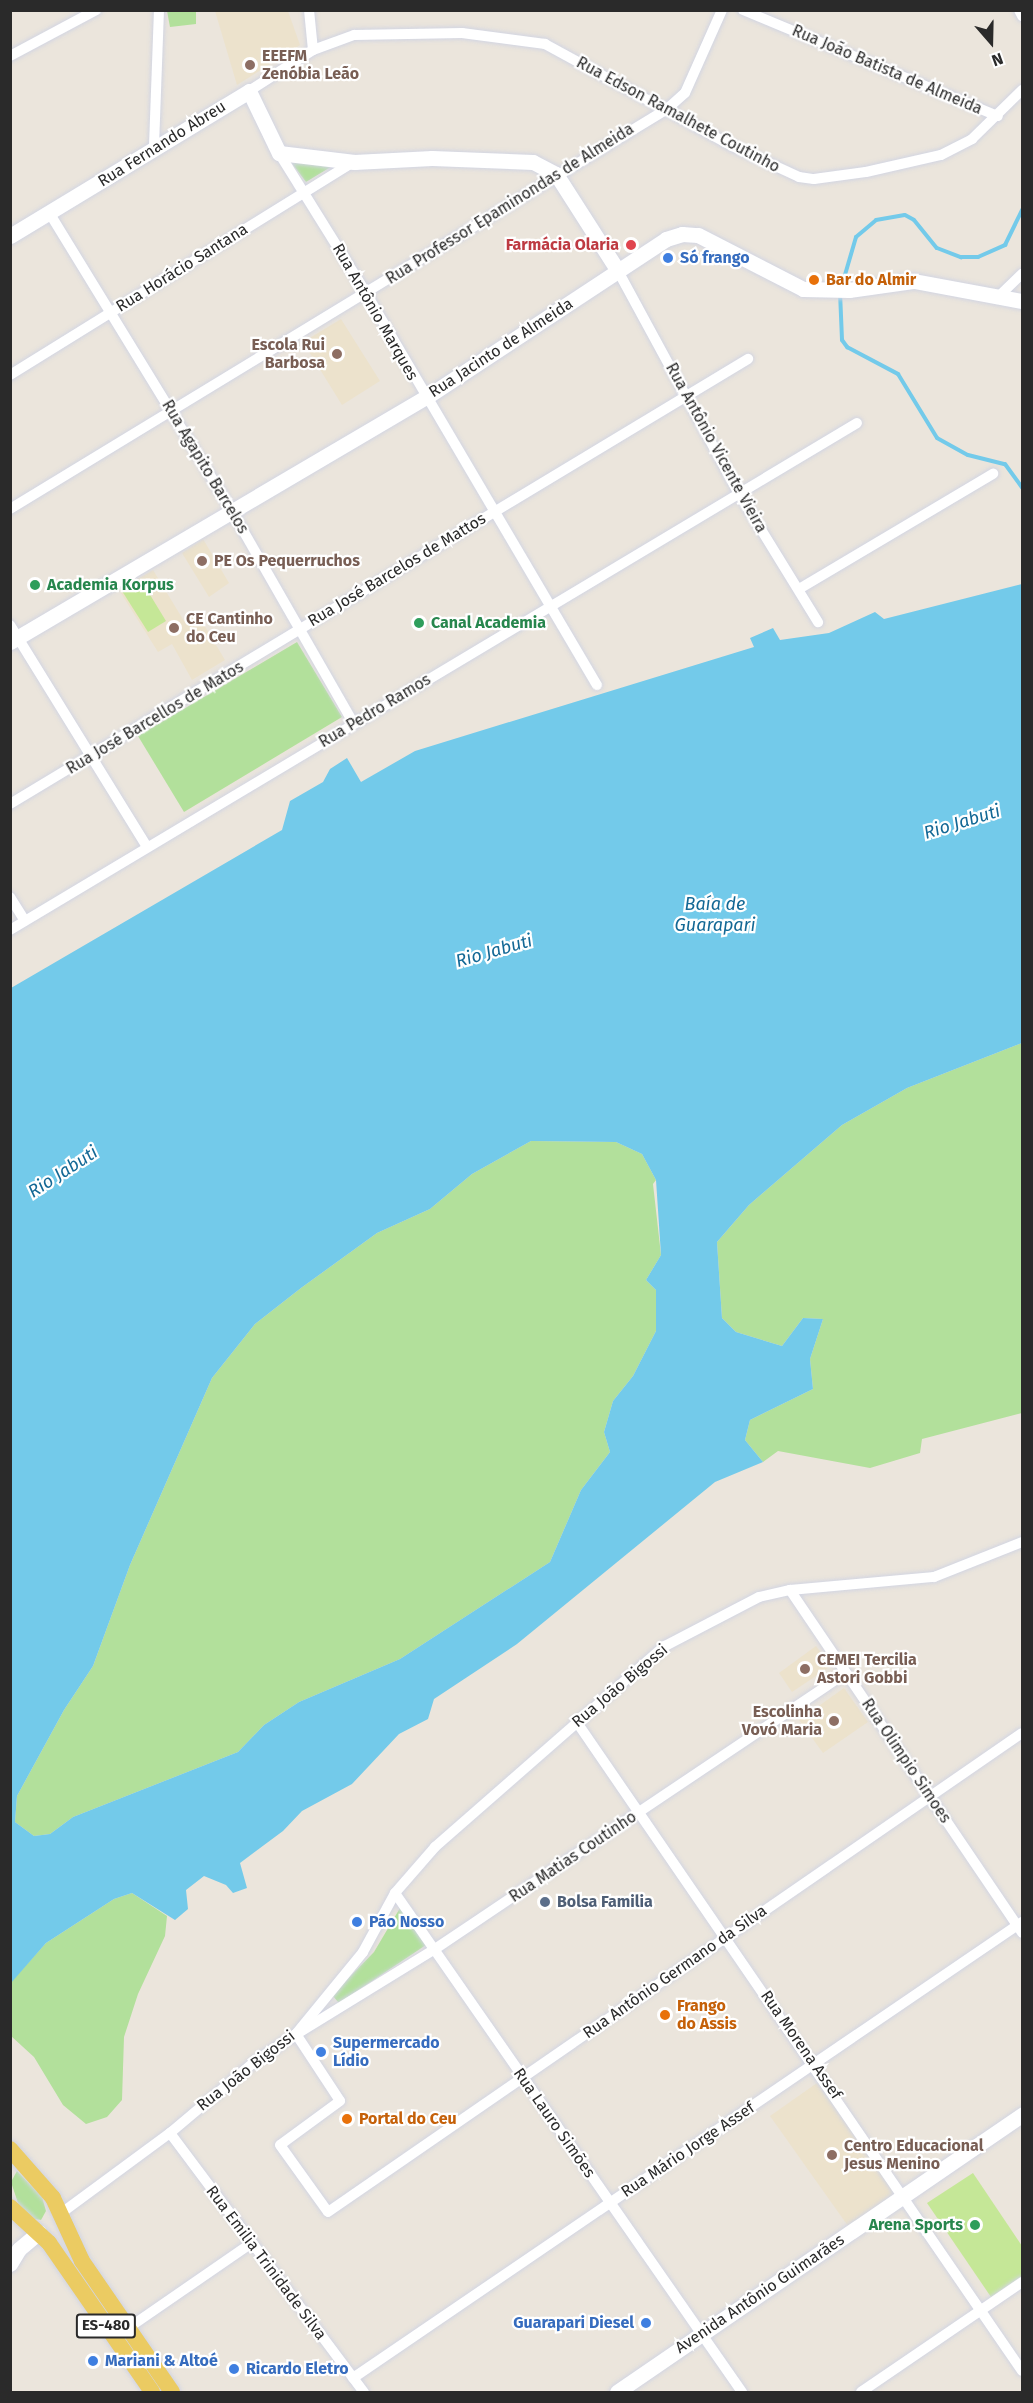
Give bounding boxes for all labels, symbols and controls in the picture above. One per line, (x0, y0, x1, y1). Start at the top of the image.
north arrow (961, 12, 1021, 72)
street label: Rua João Batista de Almeida (789, 21, 985, 119)
place label: EEEFM Zenóbia Leão (262, 46, 359, 84)
text: N (989, 49, 1006, 70)
street label: Rua Edson Ramalhete Coutinho (573, 53, 783, 177)
marker: EEEFM Zenóbia Leão (243, 58, 257, 72)
street label: Rua Fernando Abreu (95, 97, 229, 191)
street label: Rua Professor Epaminondas de Almeida (383, 119, 637, 289)
street label: Rua Horácio Santana (113, 220, 251, 316)
place label: Farmácia Olaria (506, 235, 619, 255)
marker: Farmácia Olaria (624, 238, 638, 252)
street label: Rua Antônio Marques (328, 240, 422, 384)
place label: Só frango (680, 248, 750, 268)
marker: Só frango (661, 251, 675, 265)
place label: Bar do Almir (826, 270, 916, 290)
marker: Bar do Almir (807, 273, 821, 287)
street label: Rua Jacinto de Almeida (425, 294, 577, 402)
place label: Escola Rui Barbosa (251, 335, 325, 373)
marker: Escola Rui Barbosa (330, 347, 344, 361)
street label: Rua Antônio Vicente Vieira (661, 360, 771, 536)
street label: Rua Agapito Barcelos (157, 397, 253, 537)
street label: Rua José Barcelos de Mattos (305, 509, 489, 631)
place label: PE Os Pequerruchos (214, 551, 360, 571)
marker: PE Os Pequerruchos (195, 554, 209, 568)
place label: Academia Korpus (47, 575, 174, 595)
marker: Academia Korpus (28, 578, 42, 592)
place label: CE Cantinho do Ceu (186, 609, 273, 647)
place label: Canal Academia (431, 613, 546, 633)
marker: Canal Academia (412, 616, 426, 630)
marker: CE Cantinho do Ceu (167, 621, 181, 635)
street label: Rua José Barcellos de Matos (63, 657, 247, 779)
street label: Rua Pedro Ramos (316, 670, 434, 752)
water label: Rio Jabuti (921, 800, 1003, 844)
water label: Baía de Guarapari (675, 894, 755, 936)
water label: Rio Jabuti (453, 930, 535, 972)
water label: Rio Jabuti (24, 1142, 102, 1202)
street label: Rua João Bigossi (568, 1640, 672, 1732)
place label: CEMEI Tercilia Astori Gobbi (817, 1650, 917, 1688)
marker: CEMEI Tercilia Astori Gobbi (798, 1662, 812, 1676)
street label: Rua Olimpio Simoes (857, 1695, 955, 1827)
place label: Escolinha Vovó Maria (742, 1702, 822, 1740)
marker: Escolinha Vovó Maria (827, 1714, 841, 1728)
street label: Rua Matias Coutinho (506, 1807, 640, 1907)
place label: Bolsa Familia (557, 1892, 653, 1912)
marker: Bolsa Familia (538, 1895, 552, 1909)
street label: Rua Antônio Germano da Silva (579, 1901, 771, 2043)
place label: Pão Nosso (369, 1912, 444, 1932)
marker: Pão Nosso (350, 1915, 364, 1929)
street label: Rua Morena Assef (756, 1987, 846, 2103)
place label: Frango do Assis (677, 1996, 737, 2034)
marker: Frango do Assis (658, 2008, 672, 2022)
street label: Rua João Bigossi (193, 2027, 299, 2115)
place label: Supermercado Lídio (333, 2033, 440, 2071)
marker: Supermercado Lídio (314, 2045, 328, 2059)
street label: Rua Lauro Simões (509, 2064, 599, 2182)
street label: Rua Mário Jorge Assef (618, 2098, 758, 2202)
place label: Portal do Ceu (359, 2109, 457, 2129)
marker: Portal do Ceu (340, 2112, 354, 2126)
place label: Centro Educacional Jesus Menino (844, 2136, 983, 2174)
marker: Centro Educacional Jesus Menino (825, 2148, 839, 2162)
street label: Rua Emilia Trinidade Silva (202, 2182, 330, 2344)
place label: Arena Sports (869, 2215, 963, 2235)
marker: Arena Sports (968, 2218, 982, 2232)
street label: Avenida Antônio Guimarães (672, 2230, 848, 2358)
place label: Guarapari Diesel (513, 2313, 634, 2333)
road number: ES-480 (74, 2314, 138, 2338)
marker: Guarapari Diesel (639, 2316, 653, 2330)
place label: Mariani & Altoé (105, 2351, 218, 2371)
marker: Mariani & Altoé (86, 2354, 100, 2368)
place label: Ricardo Eletro (246, 2359, 349, 2379)
marker: Ricardo Eletro (227, 2362, 241, 2376)

